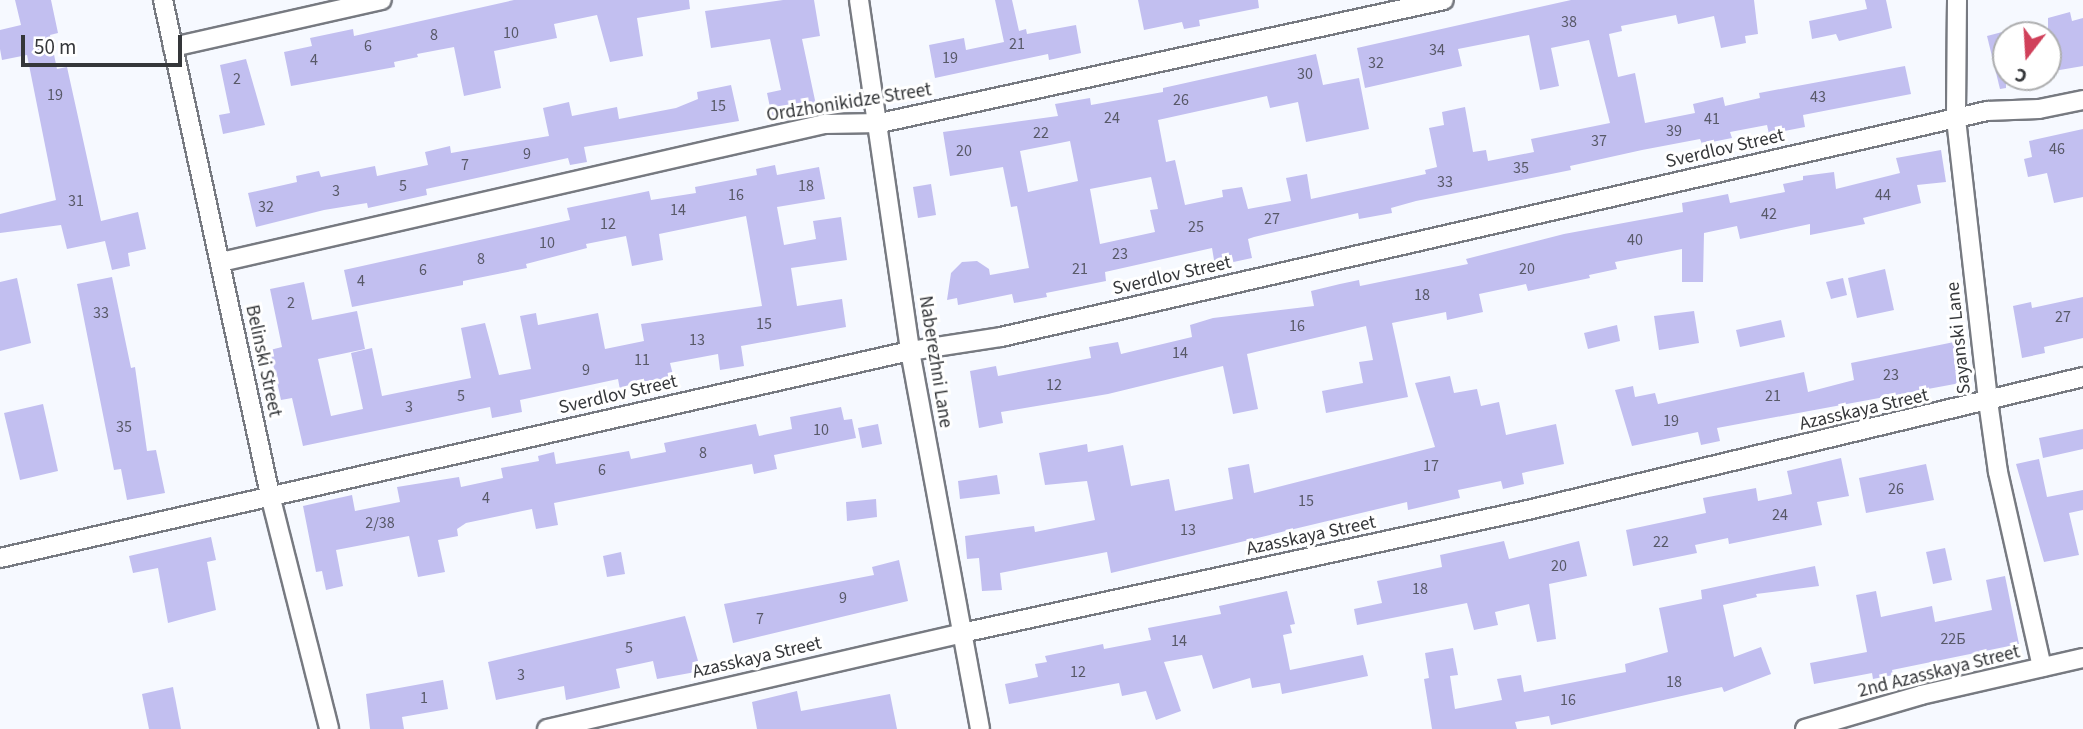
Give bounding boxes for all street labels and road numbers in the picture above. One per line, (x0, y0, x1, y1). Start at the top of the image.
street label: Ordzhonikidze Street (765, 79, 933, 127)
street label: Sverdlov Street (1664, 124, 1786, 174)
street label: Sverdlov Street (1111, 251, 1233, 301)
street label: Sayanski Lane (1942, 281, 1976, 395)
street label: Naberezhni Lane (913, 294, 957, 430)
street label: Belinski Street (240, 303, 286, 419)
street label: Sverdlov Street (557, 370, 679, 420)
street label: Azasskaya Street (1797, 384, 1931, 436)
street label: Azasskaya Street (1244, 511, 1378, 561)
street label: Azasskaya Street (690, 632, 824, 684)
street label: 2nd Azasskaya Street (1856, 641, 2022, 703)

